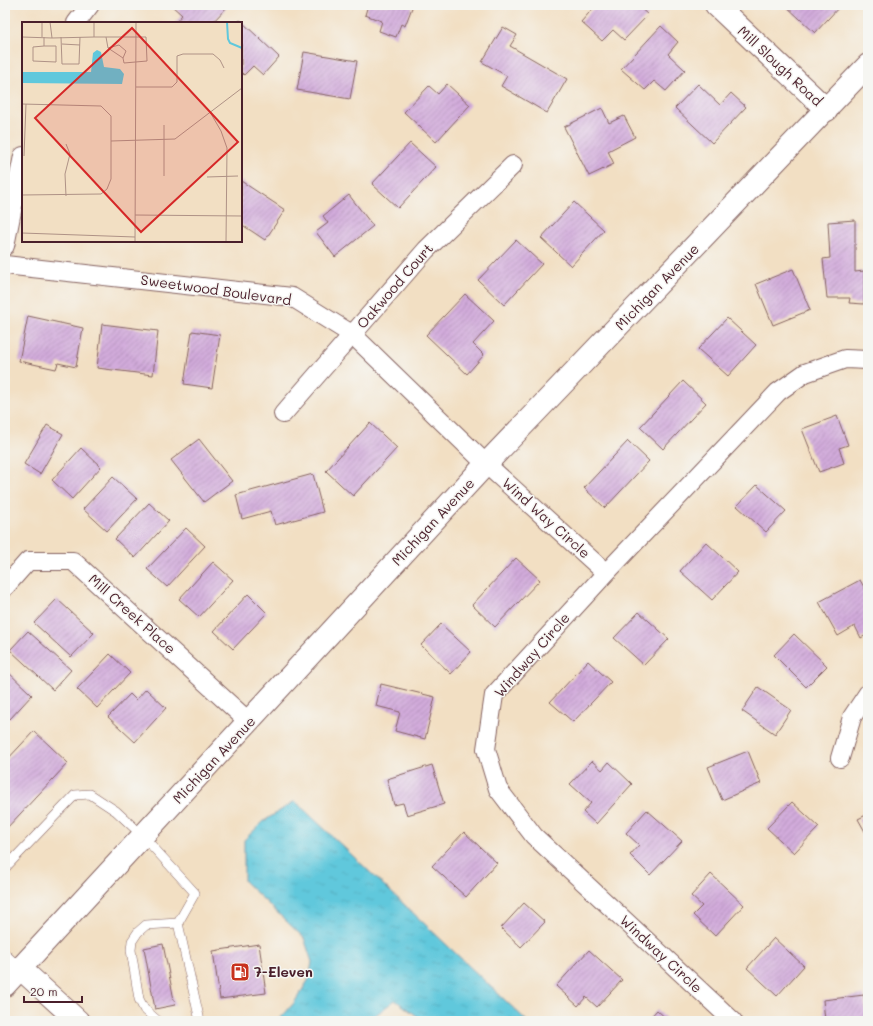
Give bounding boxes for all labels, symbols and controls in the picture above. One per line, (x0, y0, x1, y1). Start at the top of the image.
street label: Mill Slough Road (734, 21, 827, 110)
inset map (22, 22, 242, 242)
street label: Oakwood Court (352, 239, 437, 332)
street label: Michigan Avenue (610, 239, 703, 334)
street label: Sweetwood Boulevard (140, 270, 293, 310)
street label: Wind Way Circle (498, 473, 594, 562)
street label: Michigan Avenue (387, 474, 478, 570)
street label: Mill Creek Place (85, 569, 180, 658)
street label: Windway Circle (490, 608, 574, 701)
street label: Michigan Avenue (168, 712, 259, 808)
street label: Windway Circle (616, 910, 707, 997)
fuel station icon: 7-Eleven (229, 961, 251, 983)
place label: 7-Eleven (254, 962, 313, 981)
scale bar (24, 978, 82, 1004)
text: 20 m (30, 983, 58, 999)

